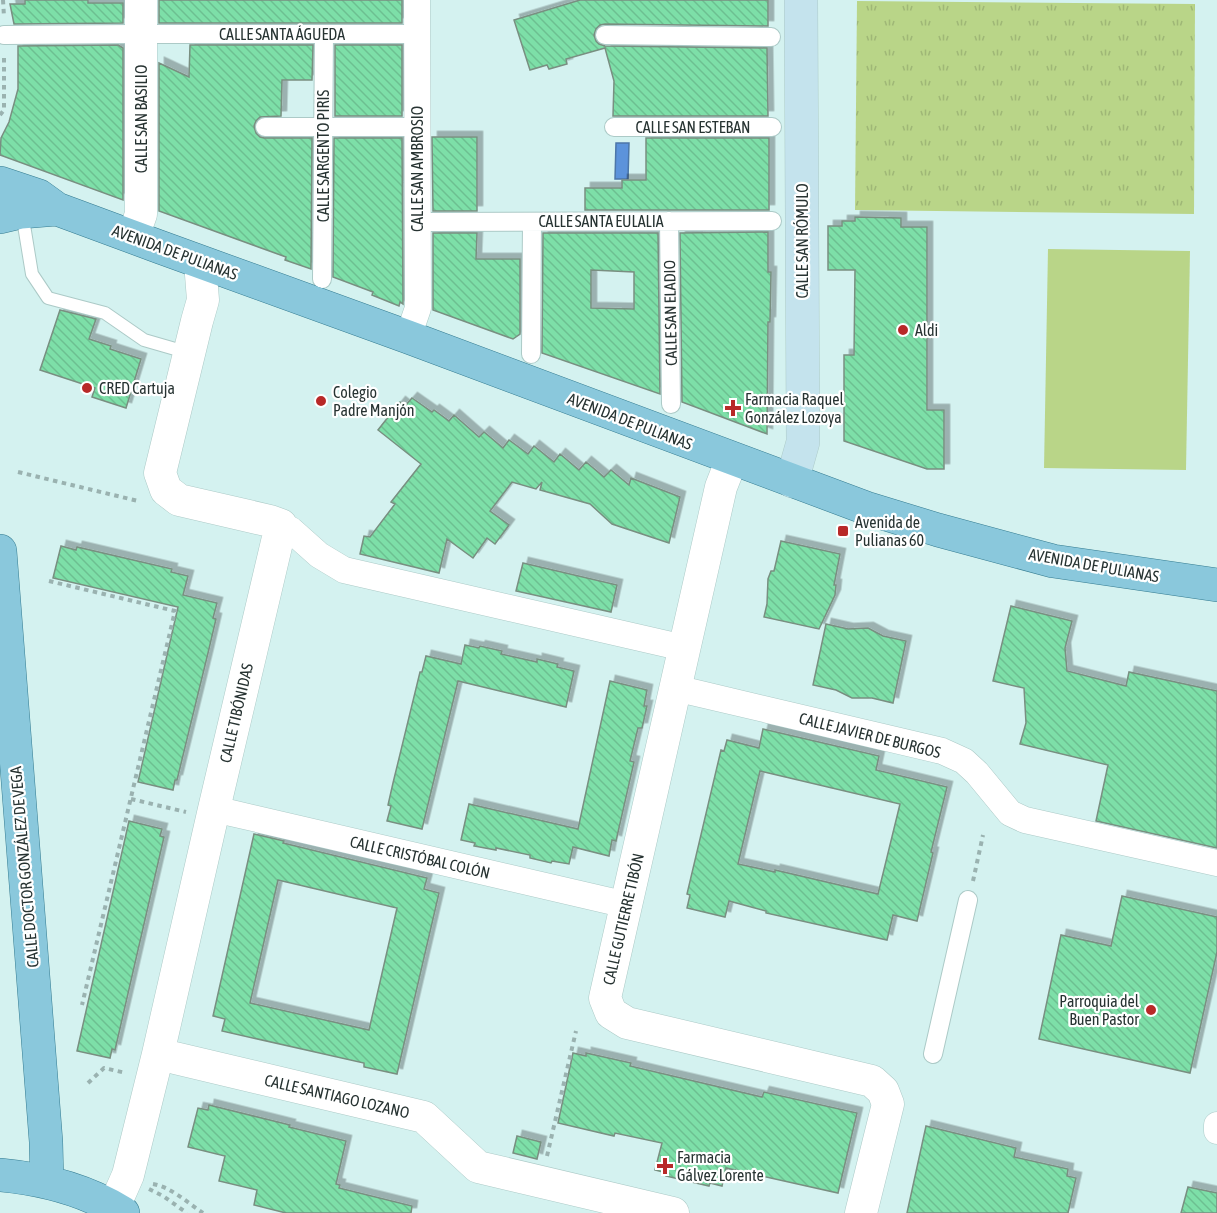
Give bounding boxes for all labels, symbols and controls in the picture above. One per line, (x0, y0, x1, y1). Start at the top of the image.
street label: CALLE SANTA ÁGUEDA (219, 25, 345, 43)
street label: CALLE SAN BASILIO (132, 65, 150, 173)
street label: CALLE SARGENTO PIRIS (314, 89, 332, 222)
street label: CALLE SAN AMBROSIO (408, 106, 426, 232)
street label: CALLE SAN ESTEBAN (636, 118, 750, 136)
street label: CALLE SAN RÓMULO (793, 183, 811, 299)
street label: CALLE SANTA EULALIA (538, 212, 664, 230)
street label: AVENIDA DE PULIANAS (110, 221, 240, 283)
street label: CALLE SAN ELADIO (660, 260, 680, 366)
place label: Aldi (915, 321, 938, 339)
marker: Aldi (896, 323, 910, 337)
place label: CRED Cartuja (99, 379, 175, 398)
marker: CRED Cartuja (80, 381, 94, 395)
place label: Colegio Padre Manjón (333, 383, 415, 420)
street label: AVENIDA DE PULIANAS (565, 389, 695, 453)
place label: Farmacia Raquel González Lozoya (745, 390, 844, 427)
marker: Colegio Padre Manjón (314, 394, 328, 408)
marker: Farmacia Raquel González Lozoya (726, 401, 740, 415)
place label: Avenida de Pulianas 60 (855, 513, 924, 549)
marker: Avenida de Pulianas 60 (836, 524, 850, 538)
street label: AVENIDA DE PULIANAS (1027, 545, 1161, 585)
street label: CALLE TIBÓNIDAS (216, 661, 256, 764)
street label: CALLE JAVIER DE BURGOS (797, 709, 943, 761)
street label: CALLE DOCTOR GONZÁLEZ DE VEGA (6, 766, 42, 968)
street label: CALLE CRISTÓBAL COLÓN (348, 832, 492, 882)
street label: CALLE GUTIERRE TIBÓN (599, 851, 647, 987)
place label: Parroquia del Buen Pastor (1059, 992, 1140, 1028)
marker: Parroquia del Buen Pastor (1144, 1003, 1158, 1017)
street label: CALLE SANTIAGO LOZANO (263, 1071, 411, 1121)
place label: Farmacia Gálvez Lorente (677, 1148, 764, 1184)
marker: Farmacia Gálvez Lorente (658, 1159, 672, 1173)

